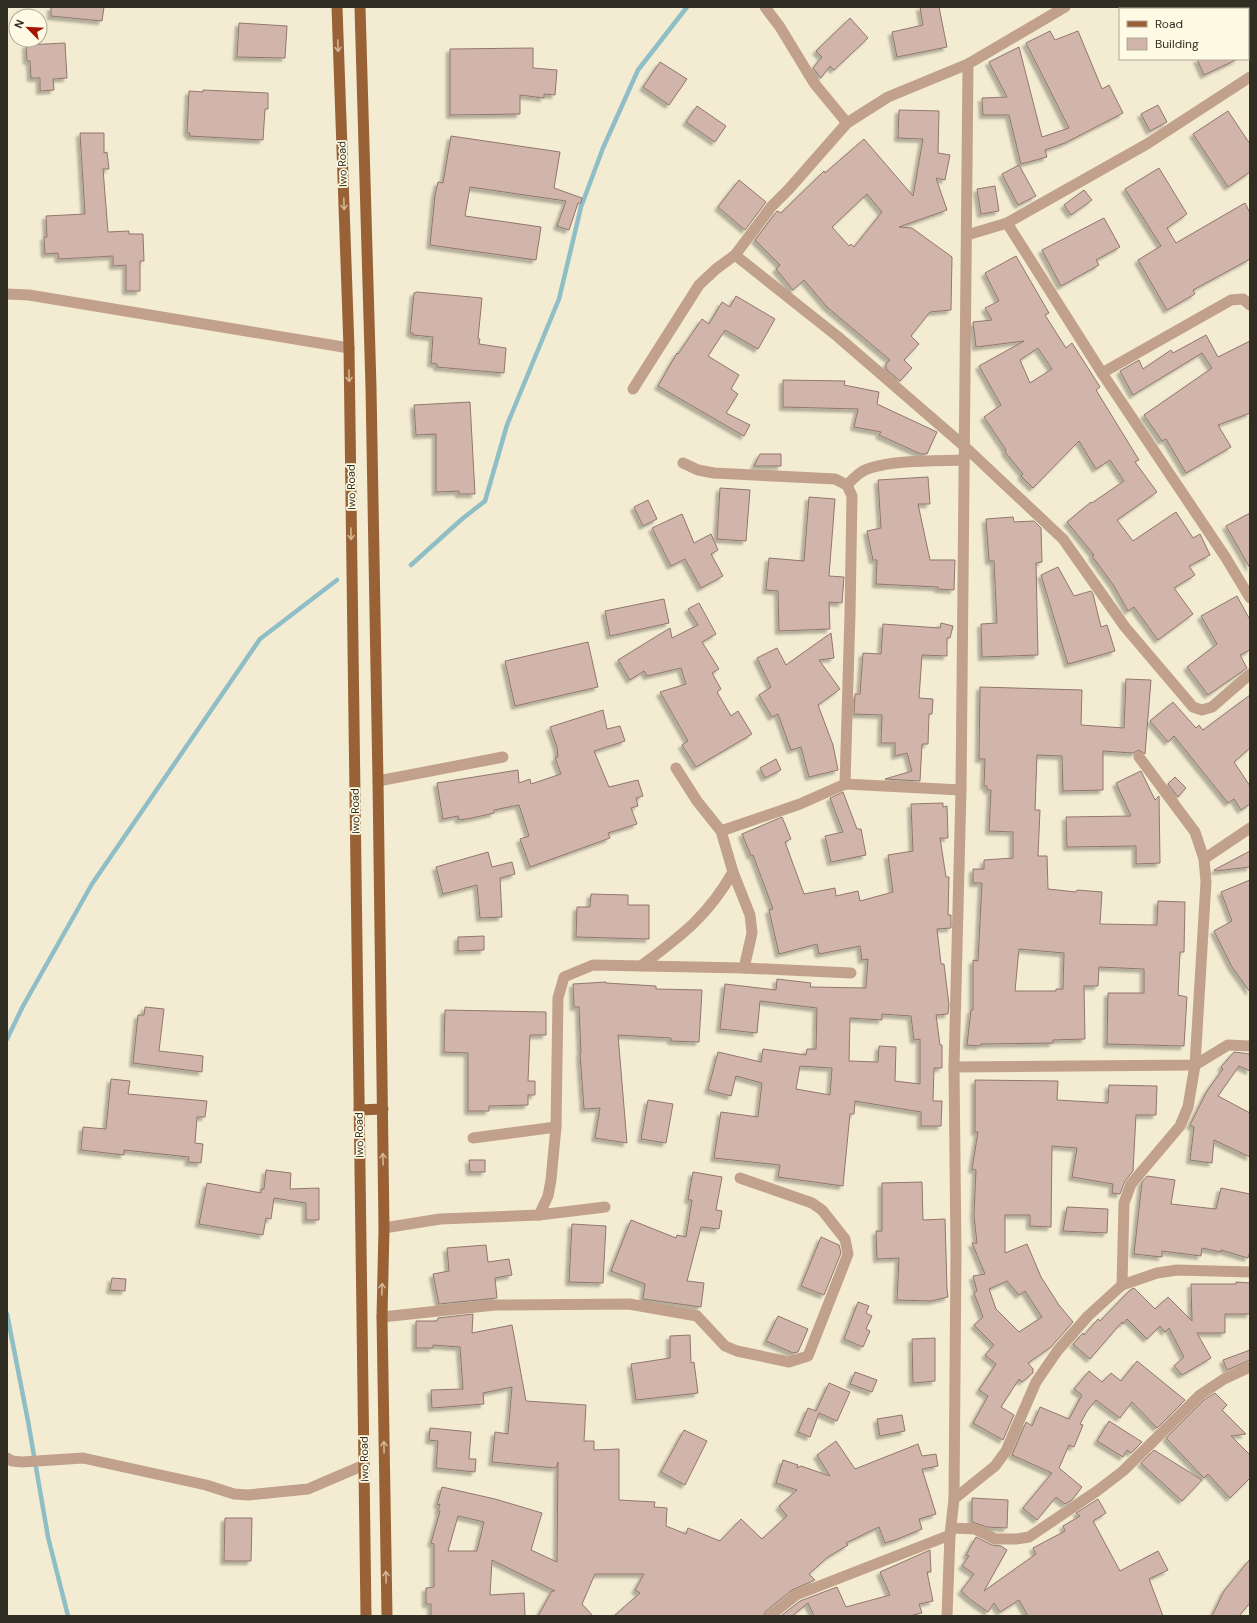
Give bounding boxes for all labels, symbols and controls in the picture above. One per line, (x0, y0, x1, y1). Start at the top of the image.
north arrow (8, 8, 48, 48)
legend (1119, 8, 1249, 60)
text: Road (1155, 16, 1183, 32)
text: N (11, 17, 27, 30)
text: Building (1155, 36, 1199, 52)
one-way arrow (334, 39, 342, 52)
street label: Iwo Road (334, 141, 350, 187)
one-way arrow (340, 197, 348, 210)
one-way arrow (346, 369, 353, 382)
street label: Iwo Road (344, 464, 358, 510)
one-way arrow (347, 527, 355, 540)
street label: Iwo Road (348, 788, 362, 834)
street label: Iwo Road (352, 1112, 366, 1158)
one-way arrow (379, 1153, 387, 1166)
one-way arrow (379, 1283, 386, 1296)
street label: Iwo Road (357, 1436, 371, 1482)
one-way arrow (380, 1441, 388, 1454)
one-way arrow (382, 1571, 390, 1584)

